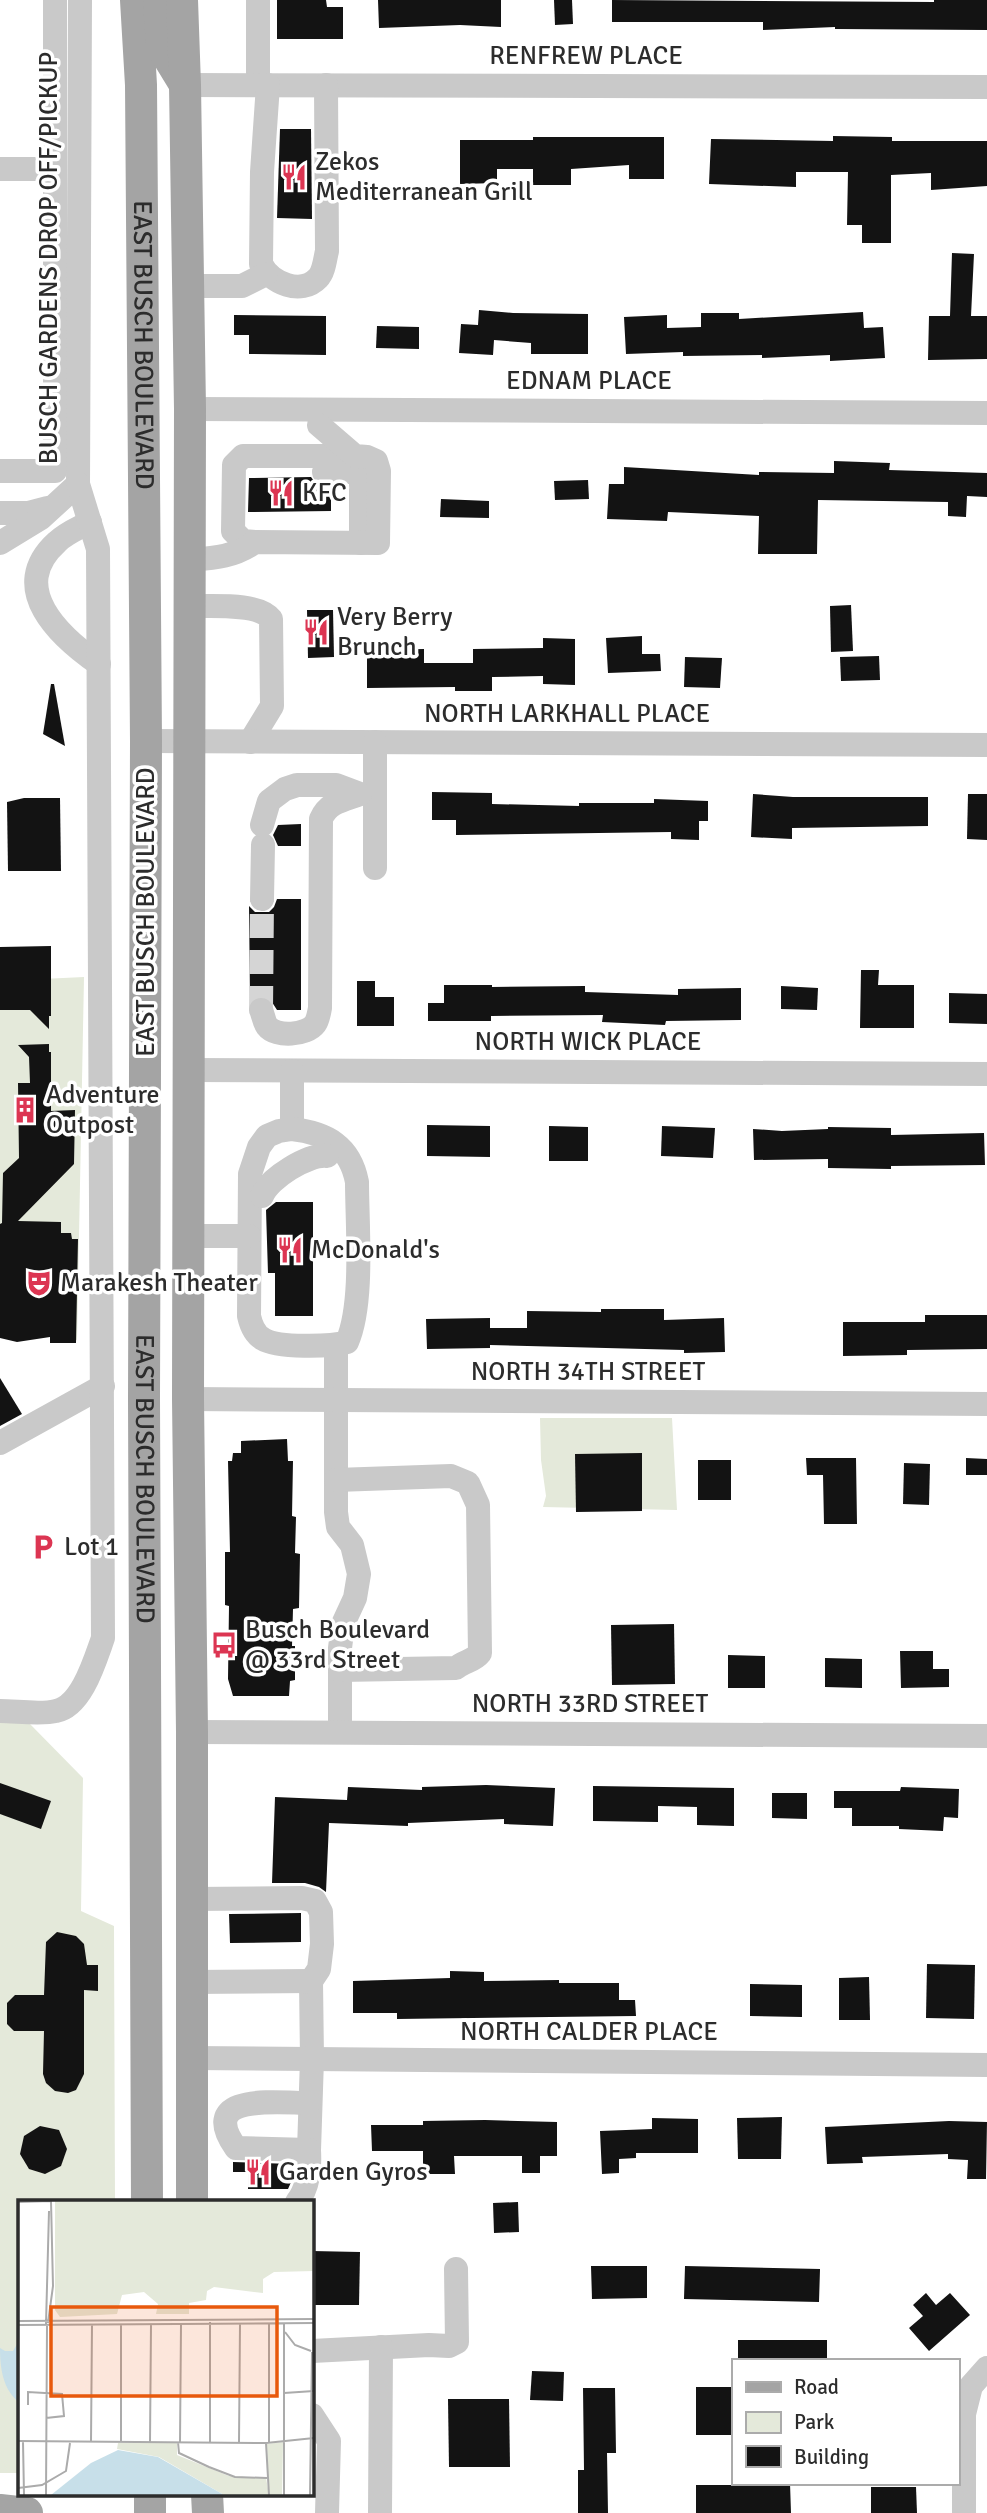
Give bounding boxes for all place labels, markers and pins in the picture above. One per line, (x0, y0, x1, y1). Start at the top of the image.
place label: Zekos Mediterranean Grill (315, 146, 533, 208)
restaurant icon: Zekos Mediterranean Grill (279, 162, 309, 192)
place label: KFC (302, 477, 347, 509)
restaurant icon: KFC (266, 478, 296, 508)
place label: Very Berry Brunch (337, 601, 452, 663)
restaurant icon: Very Berry Brunch (301, 617, 331, 647)
place label: Adventure Outpost (46, 1079, 160, 1141)
building icon: Adventure Outpost (10, 1095, 40, 1125)
place label: McDonald's (311, 1234, 440, 1266)
restaurant icon: McDonald's (275, 1235, 305, 1265)
place label: Marakesh Theater (60, 1267, 258, 1299)
theatre icon: Marakesh Theater (24, 1268, 54, 1298)
place label: Lot 1 (64, 1531, 119, 1563)
parking icon: Lot 1 (28, 1532, 58, 1562)
place label: Busch Boulevard @ 33rd Street (245, 1614, 430, 1676)
bus stop icon: Busch Boulevard @ 33rd Street (209, 1630, 239, 1660)
place label: Garden Gyros (279, 2156, 428, 2188)
restaurant icon: Garden Gyros (243, 2157, 273, 2187)

